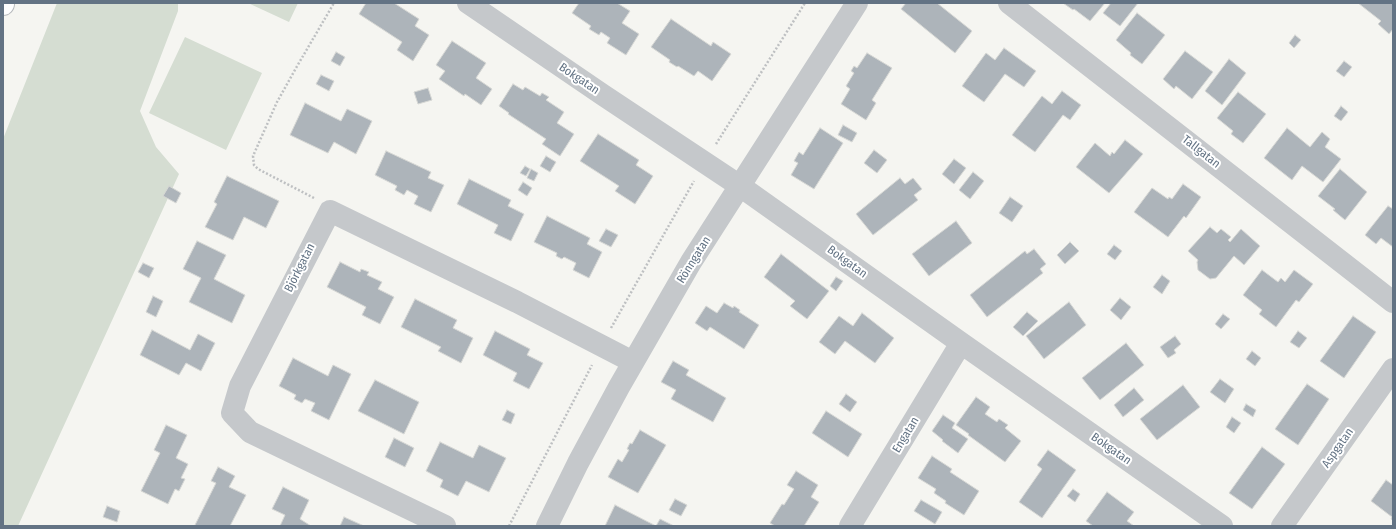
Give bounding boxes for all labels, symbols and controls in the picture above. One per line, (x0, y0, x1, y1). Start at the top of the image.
street label: Bokgatan (556, 60, 602, 98)
street label: Tallgatan (1179, 133, 1223, 171)
street label: Rönngatan (674, 234, 714, 286)
street label: Björkgatan (282, 241, 318, 295)
street label: Bokgatan (824, 243, 870, 281)
street label: Engatan (890, 415, 922, 455)
street label: Aspgatan (1319, 425, 1357, 471)
street label: Bokgatan (1088, 430, 1134, 468)

